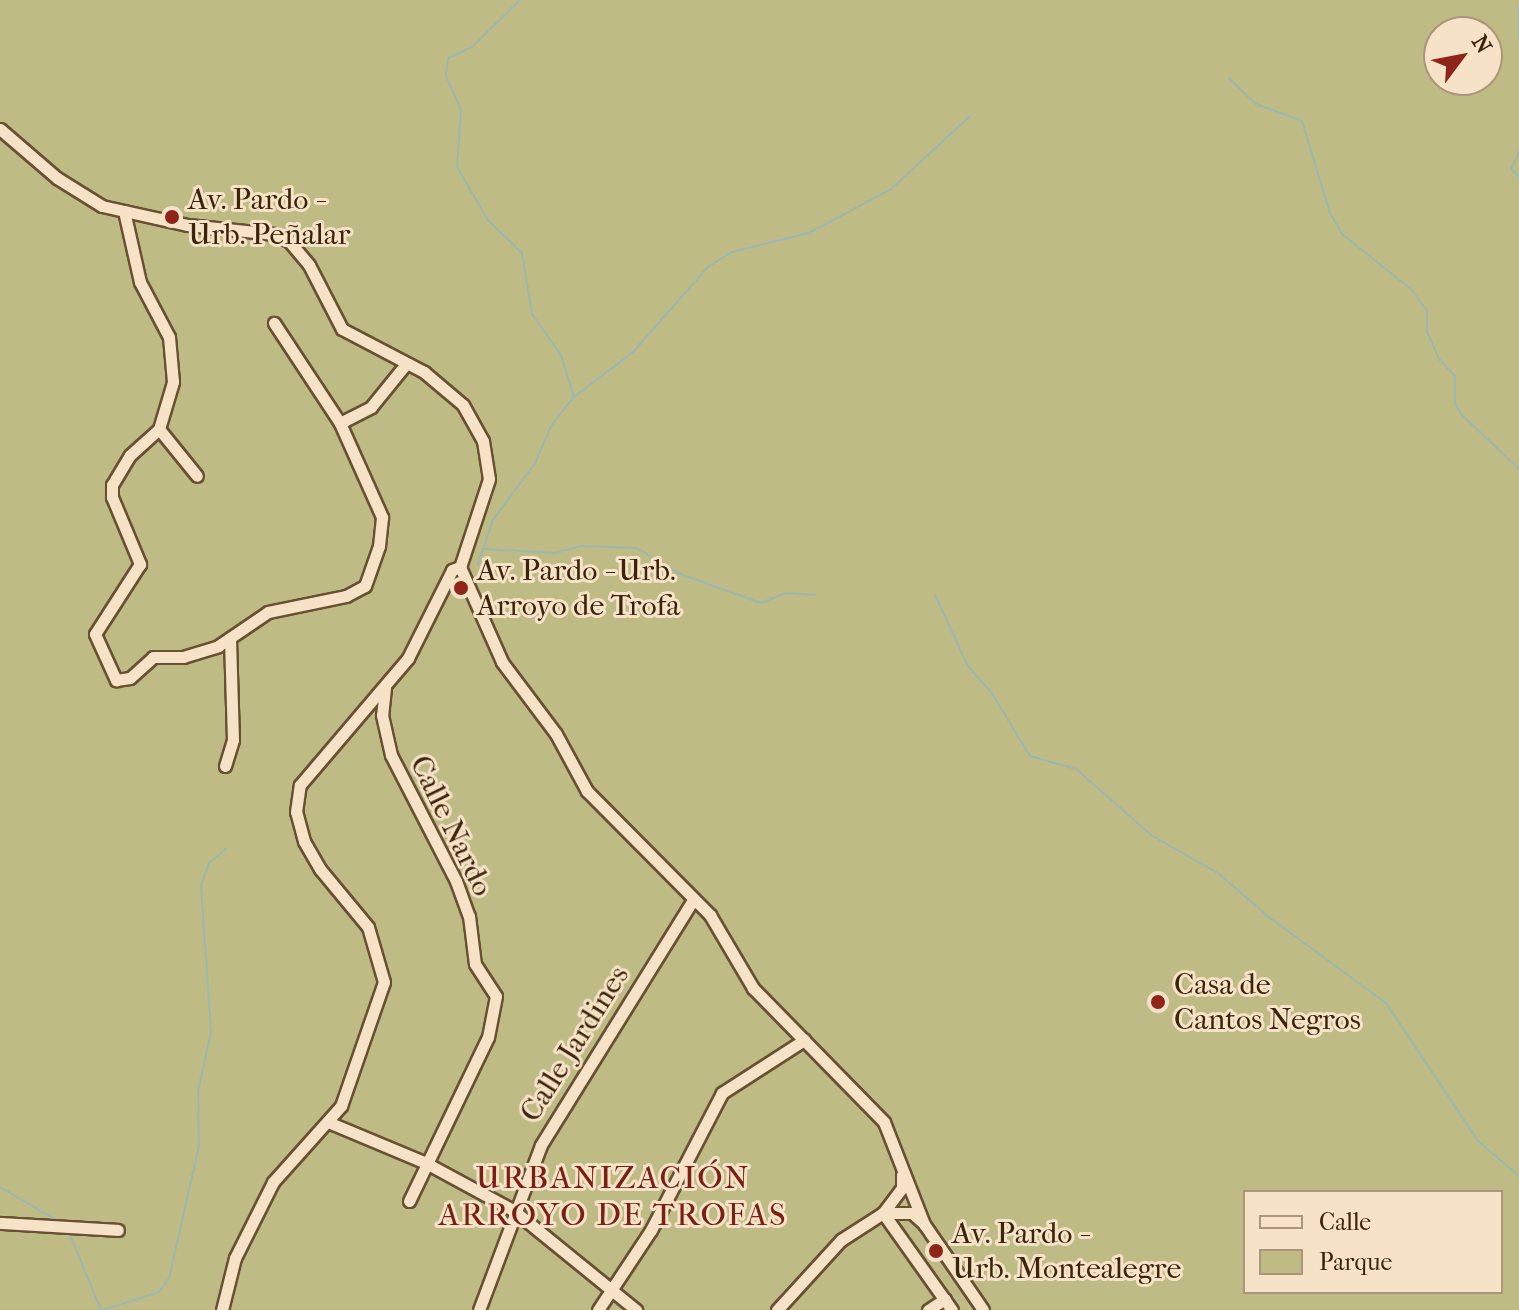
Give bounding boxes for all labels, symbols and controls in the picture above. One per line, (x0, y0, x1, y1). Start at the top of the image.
north arrow (1423, 16, 1503, 96)
text: N (1466, 30, 1497, 58)
place label: Av. Pardo - Urb. Peñalar (188, 182, 350, 252)
marker: Av. Pardo - Urb. Peñalar (163, 208, 181, 226)
place label: Av. Pardo - Urb. Arroyo de Trofa (477, 553, 680, 624)
marker: Av. Pardo - Urb. Arroyo de Trofa (452, 579, 470, 597)
street label: Calle Nardo (402, 750, 500, 902)
street label: Calle Jardines (513, 959, 637, 1129)
place label: Casa de Cantos Negros (1174, 967, 1361, 1038)
marker: Casa de Cantos Negros (1149, 993, 1167, 1011)
district label: URBANIZACIÓN ARROYO DE TROFAS (439, 1160, 787, 1235)
legend (1243, 1190, 1503, 1294)
text: Calle (1319, 1208, 1371, 1236)
place label: Av. Pardo - Urb. Montealegre (952, 1216, 1181, 1286)
marker: Av. Pardo - Urb. Montealegre (927, 1242, 945, 1260)
text: Parque (1319, 1248, 1392, 1276)

